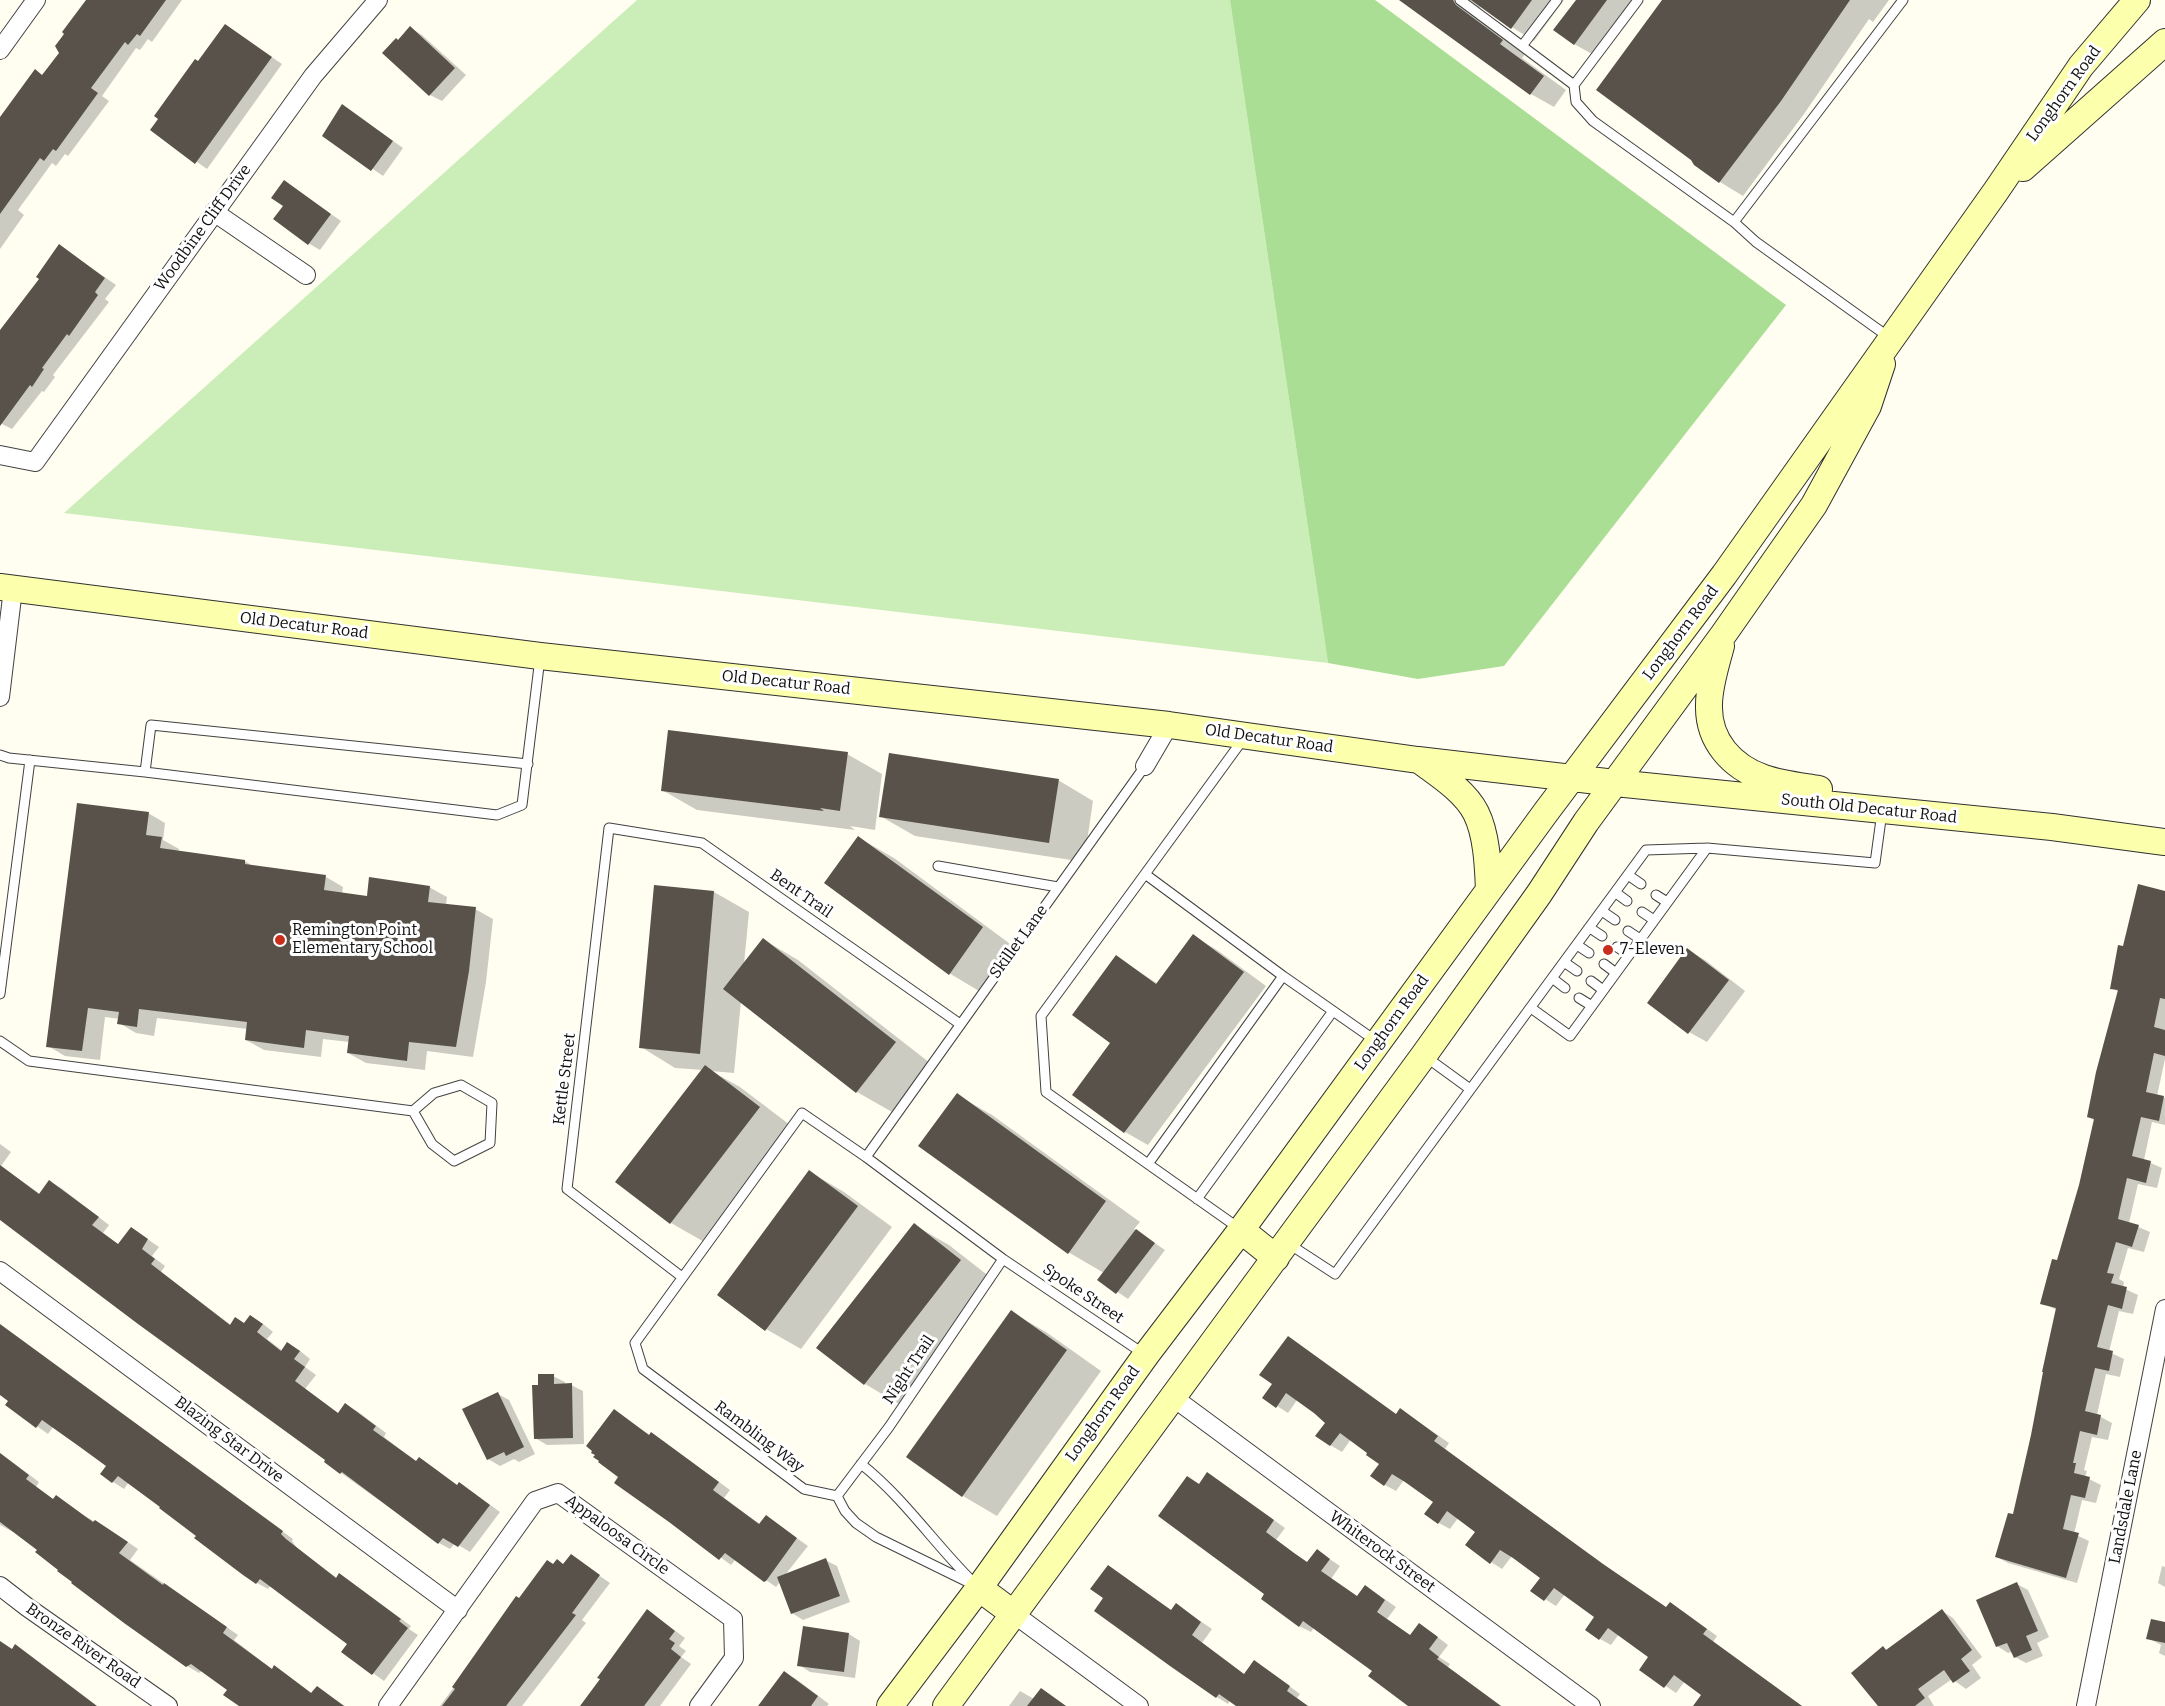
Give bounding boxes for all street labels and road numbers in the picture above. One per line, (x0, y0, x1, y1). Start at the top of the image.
street label: Longhorn Road (2023, 42, 2105, 146)
street label: Woodbine Cliff Drive (151, 161, 255, 295)
street label: Longhorn Road (1639, 582, 1723, 684)
street label: Old Decatur Road (239, 609, 369, 643)
street label: Old Decatur Road (721, 667, 851, 699)
street label: Old Decatur Road (1204, 720, 1334, 758)
street label: South Old Decatur Road (1780, 790, 1958, 828)
street label: Bent Trail (766, 866, 836, 922)
street label: Skillet Lane (986, 901, 1052, 983)
street label: Longhorn Road (1351, 971, 1433, 1075)
street label: Kettle Street (550, 1032, 580, 1126)
street label: Spoke Street (1039, 1260, 1127, 1328)
street label: Night Trail (879, 1332, 939, 1408)
street label: Longhorn Road (1062, 1362, 1144, 1466)
street label: Blazing Star Drive (171, 1393, 287, 1487)
street label: Rambling Way (711, 1397, 807, 1477)
street label: Landsdale Lane (2106, 1448, 2146, 1566)
street label: Appaloosa Circle (561, 1491, 673, 1579)
street label: Whiterock Street (1325, 1507, 1439, 1597)
street label: Bronze River Road (22, 1599, 144, 1693)

